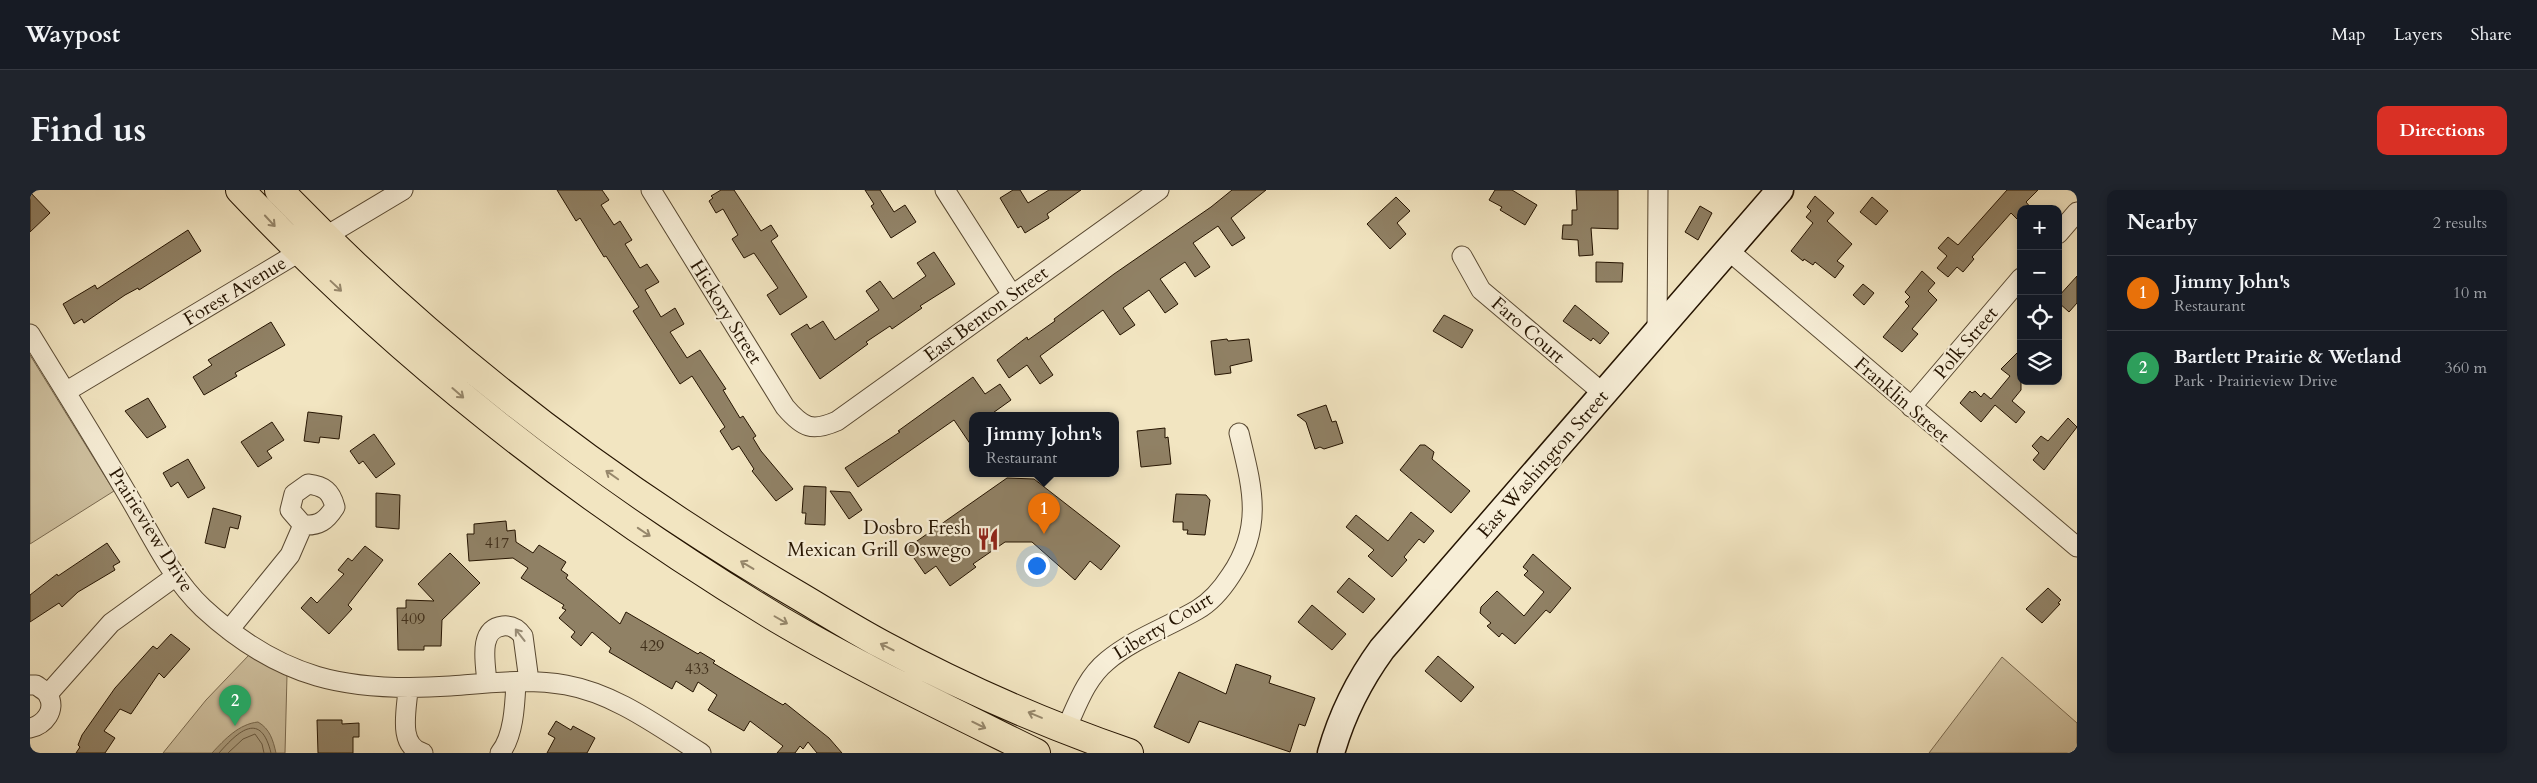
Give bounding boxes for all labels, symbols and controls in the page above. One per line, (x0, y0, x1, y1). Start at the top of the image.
text: Waypost (25, 18, 120, 51)
text: Map (2331, 22, 2366, 47)
text: Layers (2394, 22, 2443, 47)
text: Share (2471, 22, 2512, 47)
text: Find us (30, 106, 146, 154)
button: Directions (2377, 106, 2507, 155)
map controls (2017, 205, 2062, 385)
button: + (2017, 205, 2062, 250)
text: Nearby (2127, 208, 2198, 237)
text: 2 results (2433, 212, 2487, 234)
one-way arrow (264, 215, 276, 228)
street label: Forest Avenue (179, 250, 291, 332)
button: − (2017, 250, 2062, 295)
street label: Hickory Street (684, 255, 768, 369)
street label: East Benton Street (919, 260, 1053, 368)
text: Jimmy John's (2174, 269, 2290, 295)
one-way arrow (329, 280, 342, 292)
text: 1 (2139, 282, 2147, 304)
text: 10 m (2453, 282, 2487, 304)
street label: Faro Court (1486, 291, 1570, 369)
button: locate (2017, 295, 2062, 340)
text: Restaurant (2174, 295, 2245, 317)
street label: Polk Street (1928, 301, 2004, 385)
button: layers (2017, 340, 2062, 385)
text: Bartlett Prairie & Wetland (2174, 344, 2401, 370)
street label: Franklin Street (1849, 351, 1955, 449)
text: 2 (2139, 357, 2147, 379)
text: 360 m (2445, 357, 2487, 379)
text: Park · Prairieview Drive (2174, 370, 2337, 392)
street label: East Washington Street (1471, 385, 1615, 543)
one-way arrow (451, 388, 464, 399)
popup (969, 412, 1119, 477)
text: Jimmy John's (986, 421, 1102, 447)
text: Restaurant (986, 447, 1057, 469)
street label: Prairieview Drive (102, 463, 200, 597)
one-way arrow (605, 470, 619, 480)
pin: 1 (1028, 493, 1060, 534)
place label: Dosbro Fresh Mexican Grill Oswego (787, 515, 972, 563)
restaurant icon: Dosbro Fresh Mexican Grill Oswego (975, 526, 1001, 552)
one-way arrow (637, 527, 651, 537)
house number: 417 (485, 532, 509, 554)
your location (1024, 553, 1050, 579)
one-way arrow (741, 560, 755, 570)
street label: Liberty Court (1108, 586, 1218, 666)
house number: 409 (401, 608, 425, 630)
one-way arrow (773, 615, 787, 625)
one-way arrow (515, 628, 526, 641)
house number: 429 (640, 635, 664, 657)
one-way arrow (880, 642, 895, 652)
house number: 433 (685, 658, 709, 680)
pin: 2 (219, 685, 251, 726)
one-way arrow (1028, 710, 1043, 720)
one-way arrow (971, 721, 986, 730)

